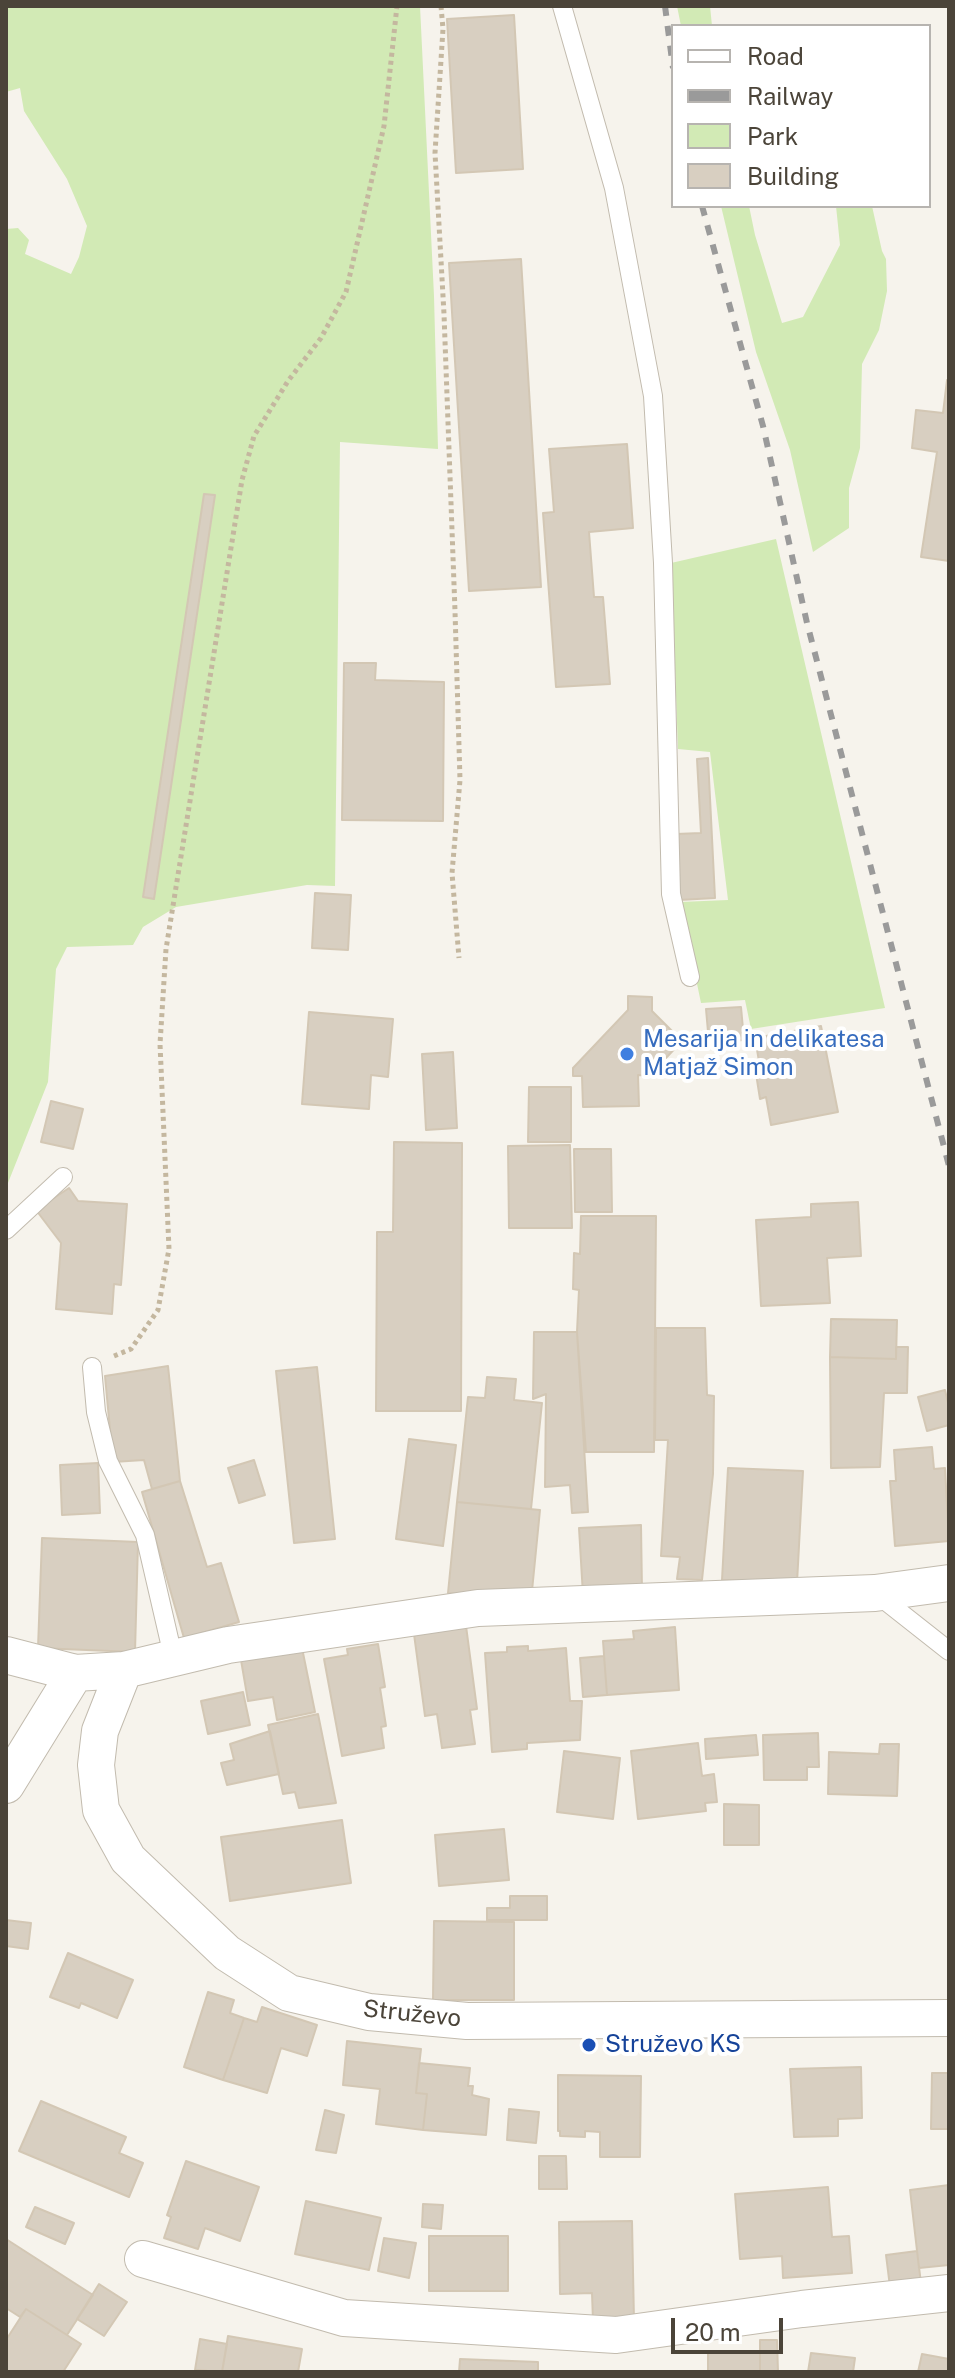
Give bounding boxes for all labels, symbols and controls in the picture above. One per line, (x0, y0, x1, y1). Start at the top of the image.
legend (671, 24, 931, 208)
text: Road (747, 42, 804, 70)
text: Railway (747, 82, 833, 110)
text: Park (747, 122, 798, 150)
text: Building (747, 162, 839, 190)
place label: Mesarija in delikatesa Matjaž Simon (643, 1026, 885, 1082)
marker: Mesarija in delikatesa Matjaž Simon (618, 1045, 636, 1063)
street label: Struževo (362, 1995, 462, 2033)
place label: Struževo KS (605, 2031, 741, 2059)
marker: Struževo KS (580, 2036, 598, 2054)
scale bar (675, 2302, 787, 2352)
text: 20 m (685, 2318, 741, 2346)

